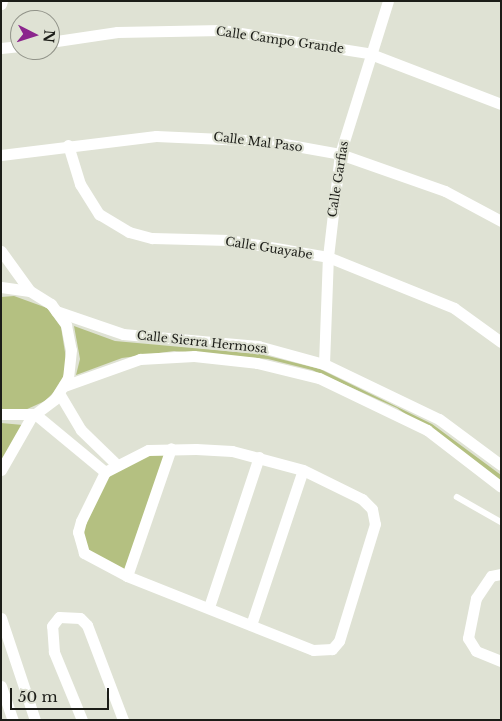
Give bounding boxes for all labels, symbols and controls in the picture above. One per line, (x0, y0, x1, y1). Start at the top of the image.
north arrow (10, 10, 60, 60)
street label: Calle Campo Grande (215, 24, 345, 56)
text: N (39, 29, 58, 44)
street label: Calle Mal Paso (213, 129, 303, 155)
street label: Calle Garfias (325, 140, 351, 218)
street label: Calle Guayabe (224, 234, 314, 262)
street label: Calle Sierra Hermosa (136, 328, 268, 356)
scale bar (12, 678, 111, 710)
text: 50 m (18, 687, 58, 706)

